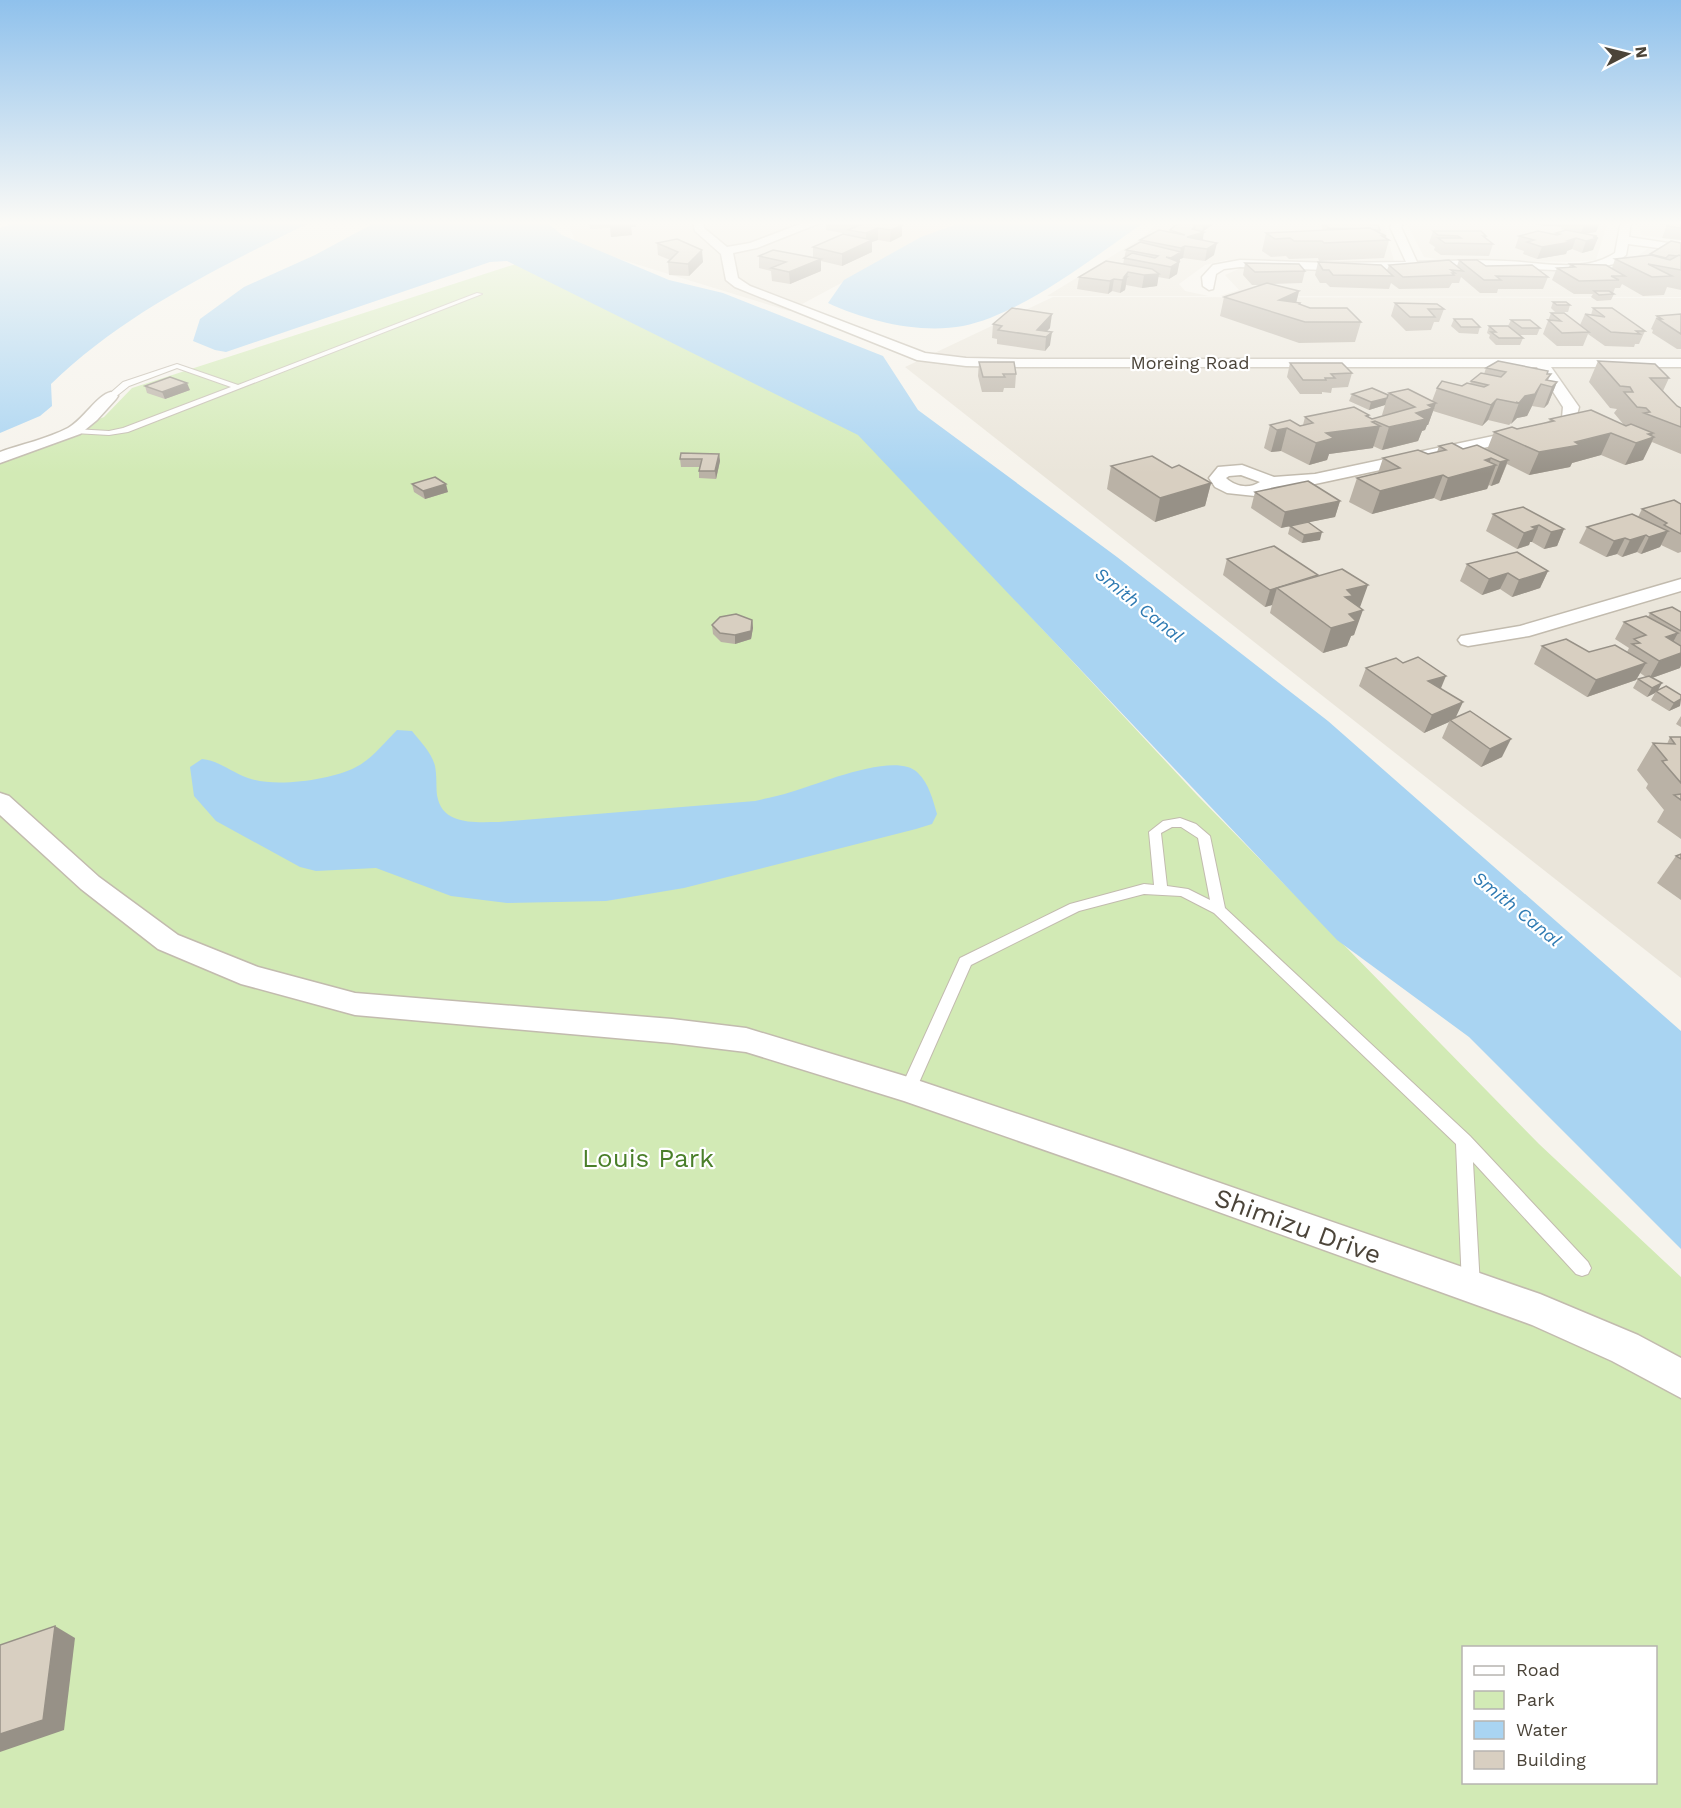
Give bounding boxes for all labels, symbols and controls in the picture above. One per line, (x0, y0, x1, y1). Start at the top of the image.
north arrow (1597, 24, 1657, 84)
text: N (1631, 45, 1652, 59)
street label: Moreing Road (1130, 352, 1250, 373)
water label: Smith Canal (1091, 563, 1188, 647)
water label: Smith Canal (1469, 867, 1566, 951)
park label: Louis Park (582, 1143, 714, 1173)
street label: Shimizu Drive (1211, 1182, 1385, 1270)
legend (1462, 1646, 1657, 1784)
text: Road (1516, 1659, 1560, 1680)
text: Park (1516, 1689, 1555, 1710)
text: Water (1516, 1719, 1568, 1740)
text: Building (1516, 1749, 1586, 1770)

